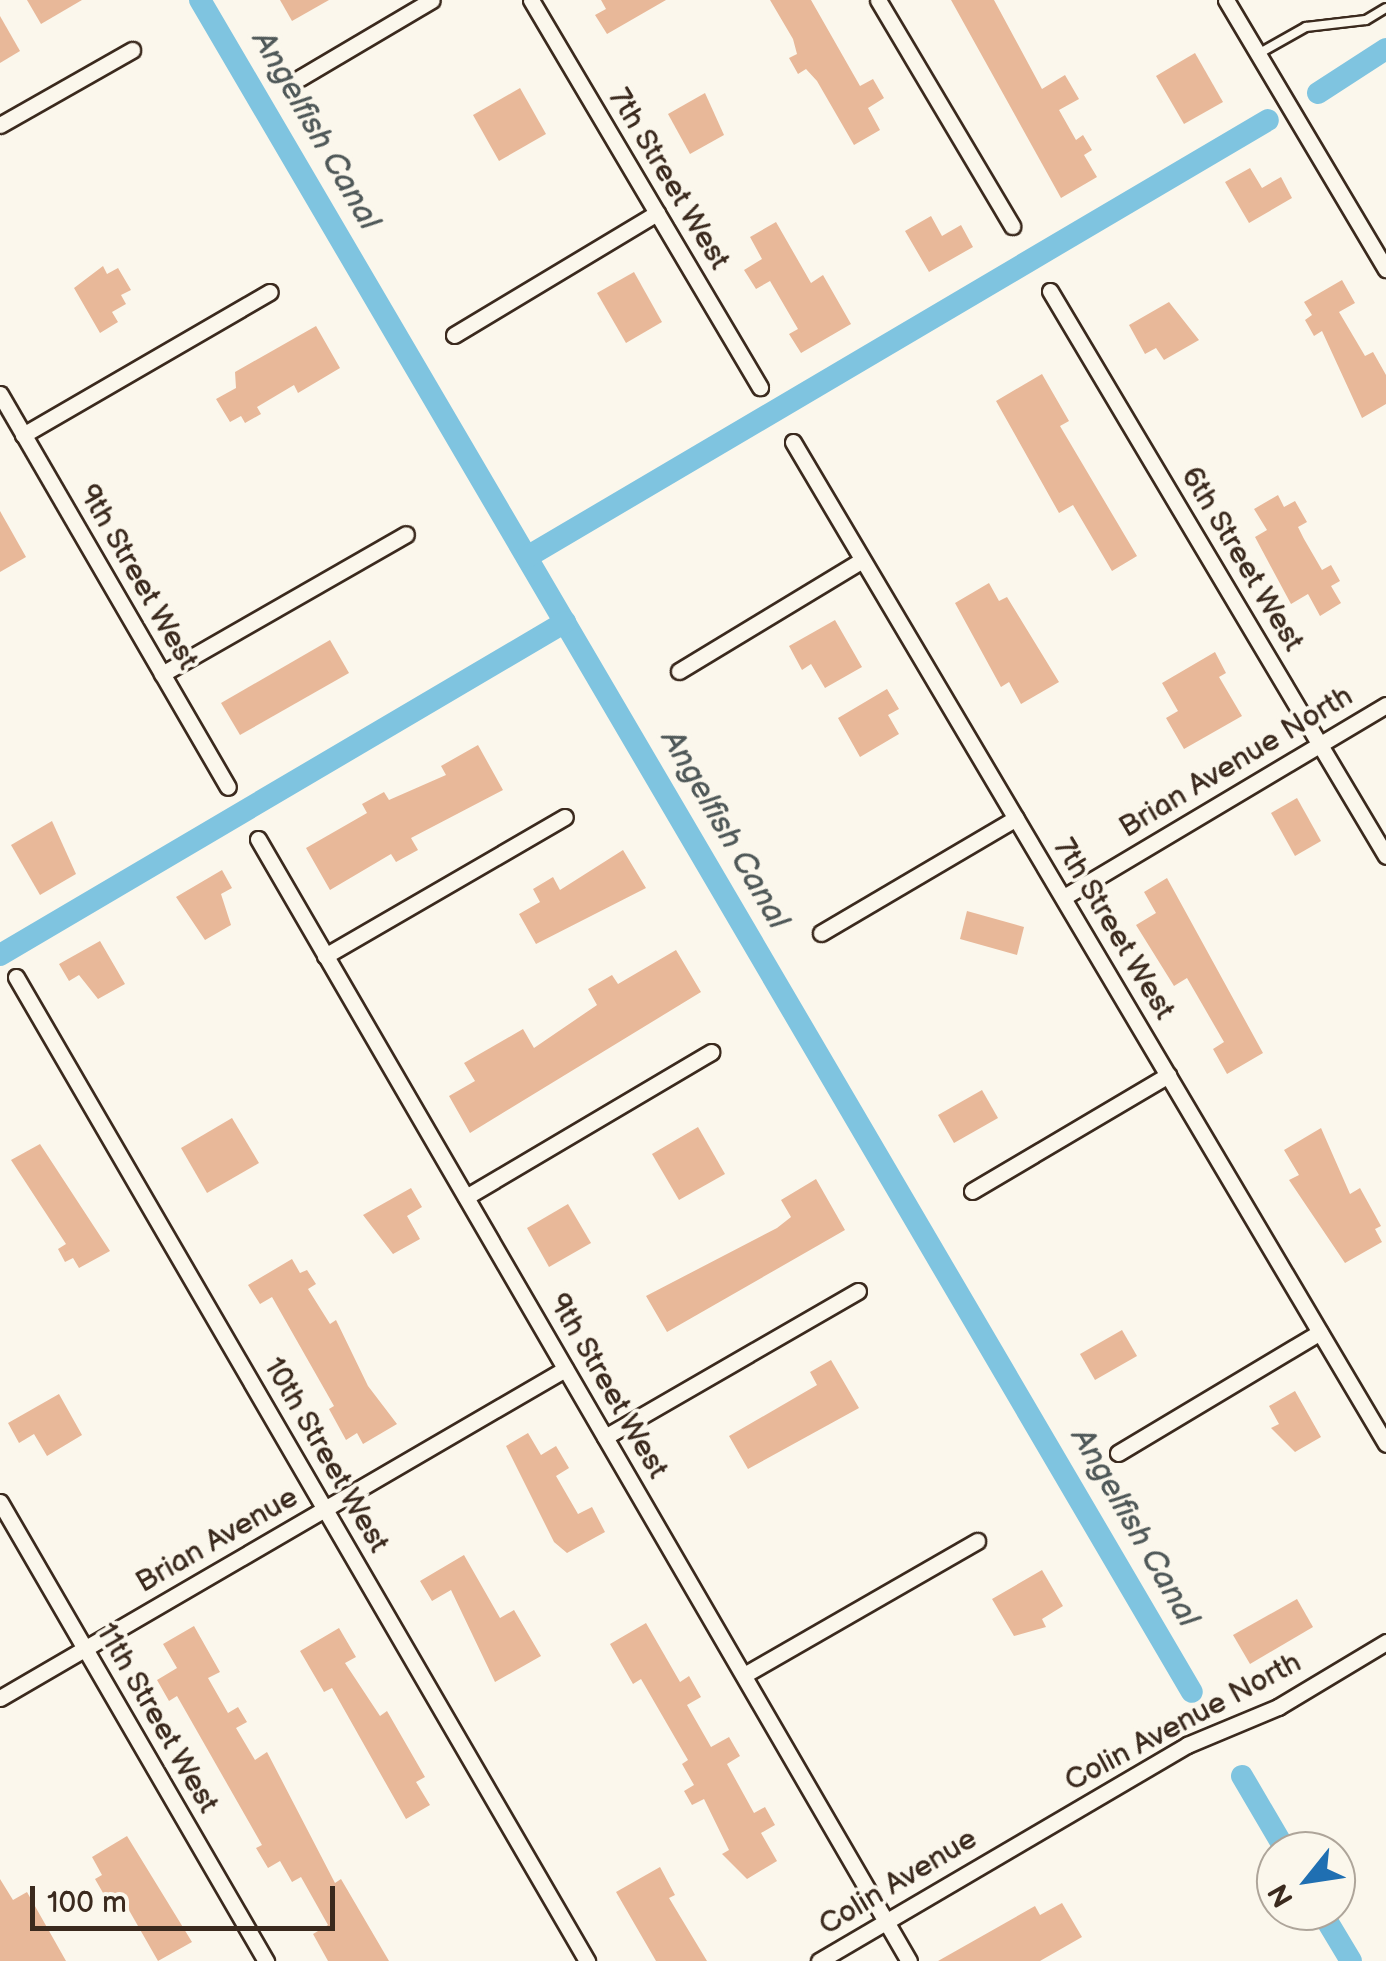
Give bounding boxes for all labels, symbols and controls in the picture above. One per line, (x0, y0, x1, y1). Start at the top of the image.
water label: Angelfish Canal (243, 25, 387, 237)
street label: 7th Street West (600, 81, 738, 277)
street label: 6th Street West (1172, 460, 1312, 658)
street label: 9th Street West (70, 477, 206, 677)
street label: Brian Avenue North (1113, 678, 1359, 846)
water label: Angelfish Canal (652, 724, 796, 936)
street label: 7th Street West (1045, 831, 1183, 1027)
street label: 9th Street West (540, 1286, 676, 1486)
street label: 10th Street West (255, 1350, 397, 1560)
water label: Angelfish Canal (1062, 1422, 1206, 1634)
street label: Brian Avenue (130, 1479, 304, 1601)
street label: 11th Street West (88, 1616, 226, 1820)
street label: Colin Avenue North (1059, 1645, 1307, 1799)
street label: Colin Avenue (813, 1821, 983, 1943)
north arrow (1256, 1831, 1356, 1931)
scale bar (35, 1866, 340, 1928)
text: N (1262, 1878, 1301, 1913)
text: 100 m (47, 1885, 127, 1921)

